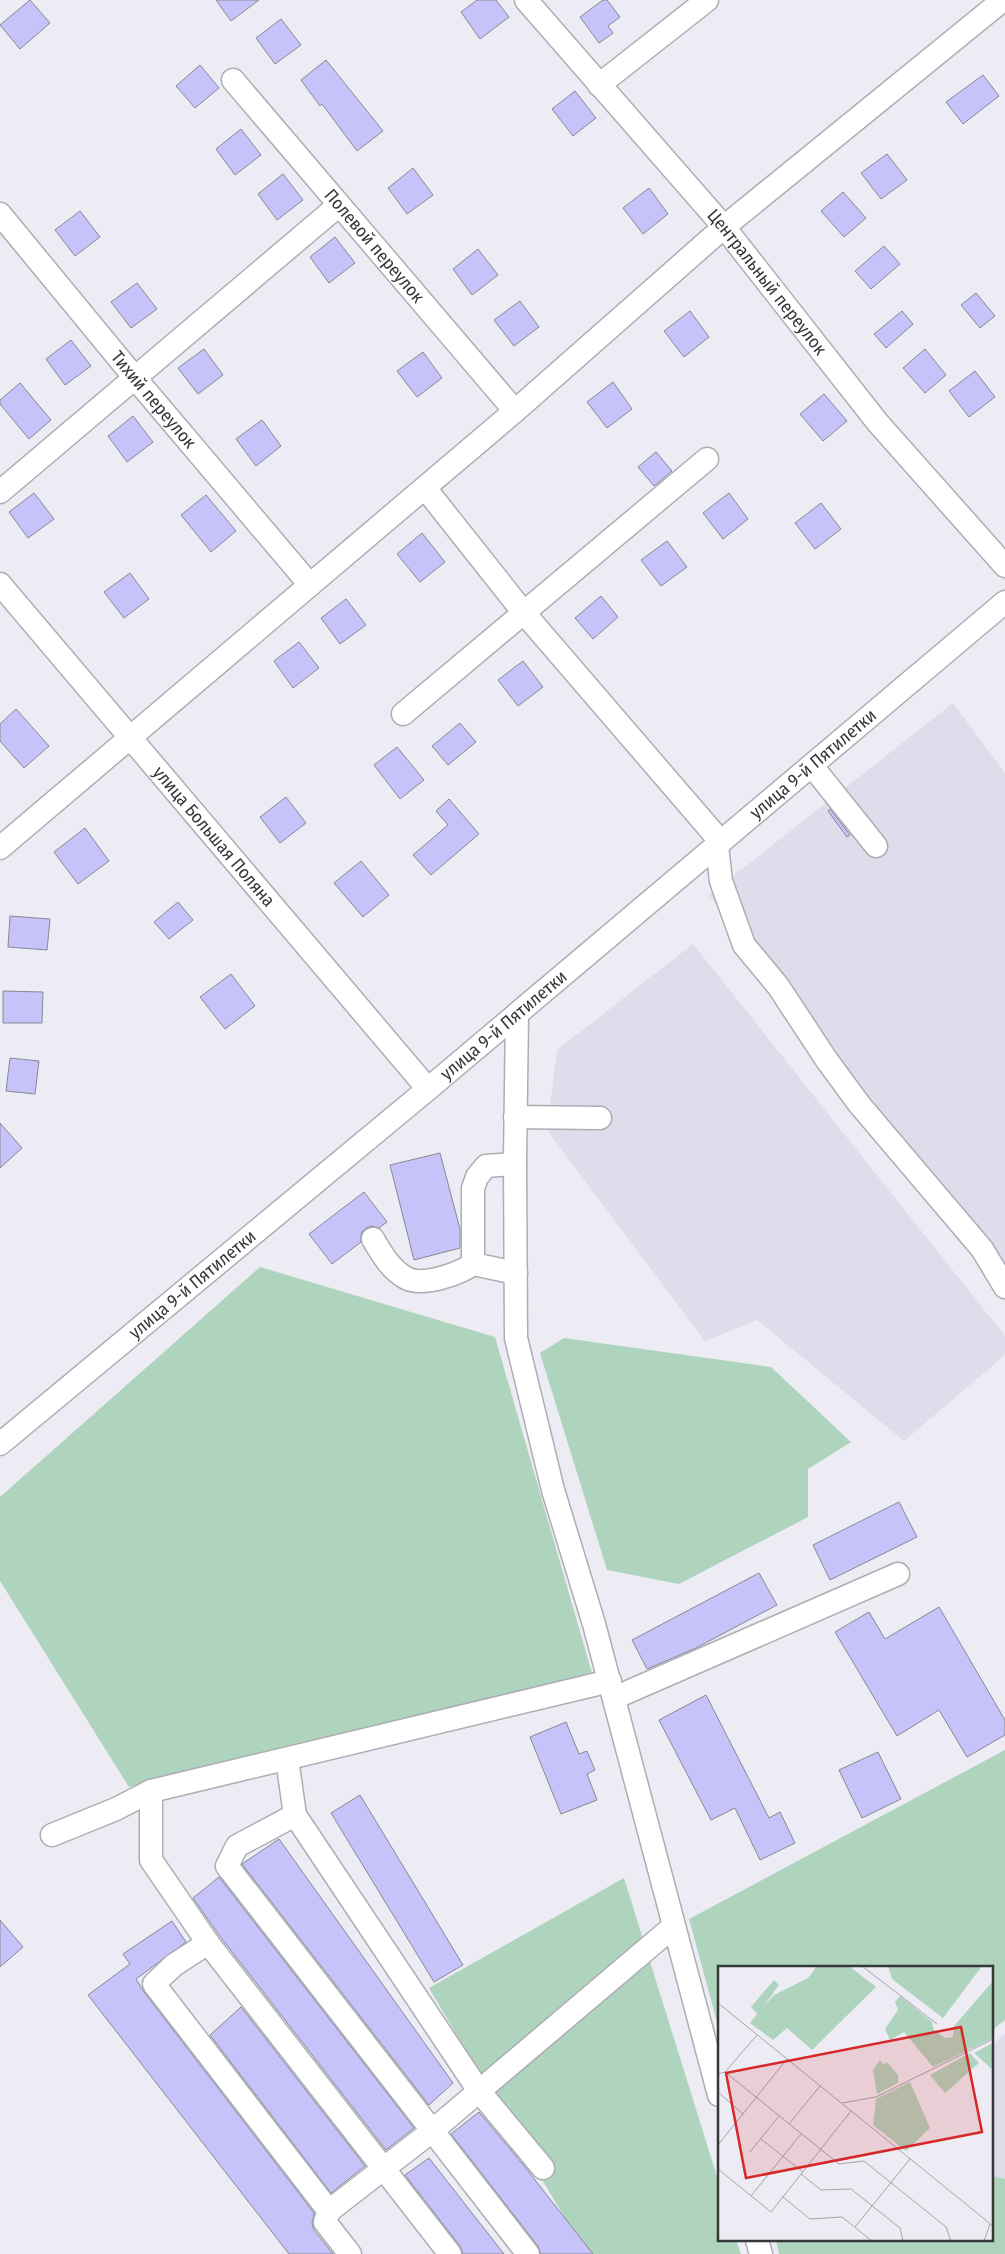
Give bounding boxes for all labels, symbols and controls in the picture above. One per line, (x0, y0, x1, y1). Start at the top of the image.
street label: Полевой переулок (320, 185, 429, 308)
street label: Центральный переулок (702, 205, 832, 360)
street label: Тихий переулок (106, 346, 201, 453)
street label: улица 9-й Пятилетки (745, 704, 881, 824)
street label: улица Большая Поляна (148, 762, 280, 911)
street label: улица 9-й Пятилетки (436, 966, 571, 1085)
street label: улица 9-й Пятилетки (124, 1225, 261, 1344)
inset map (718, 1966, 992, 2242)

